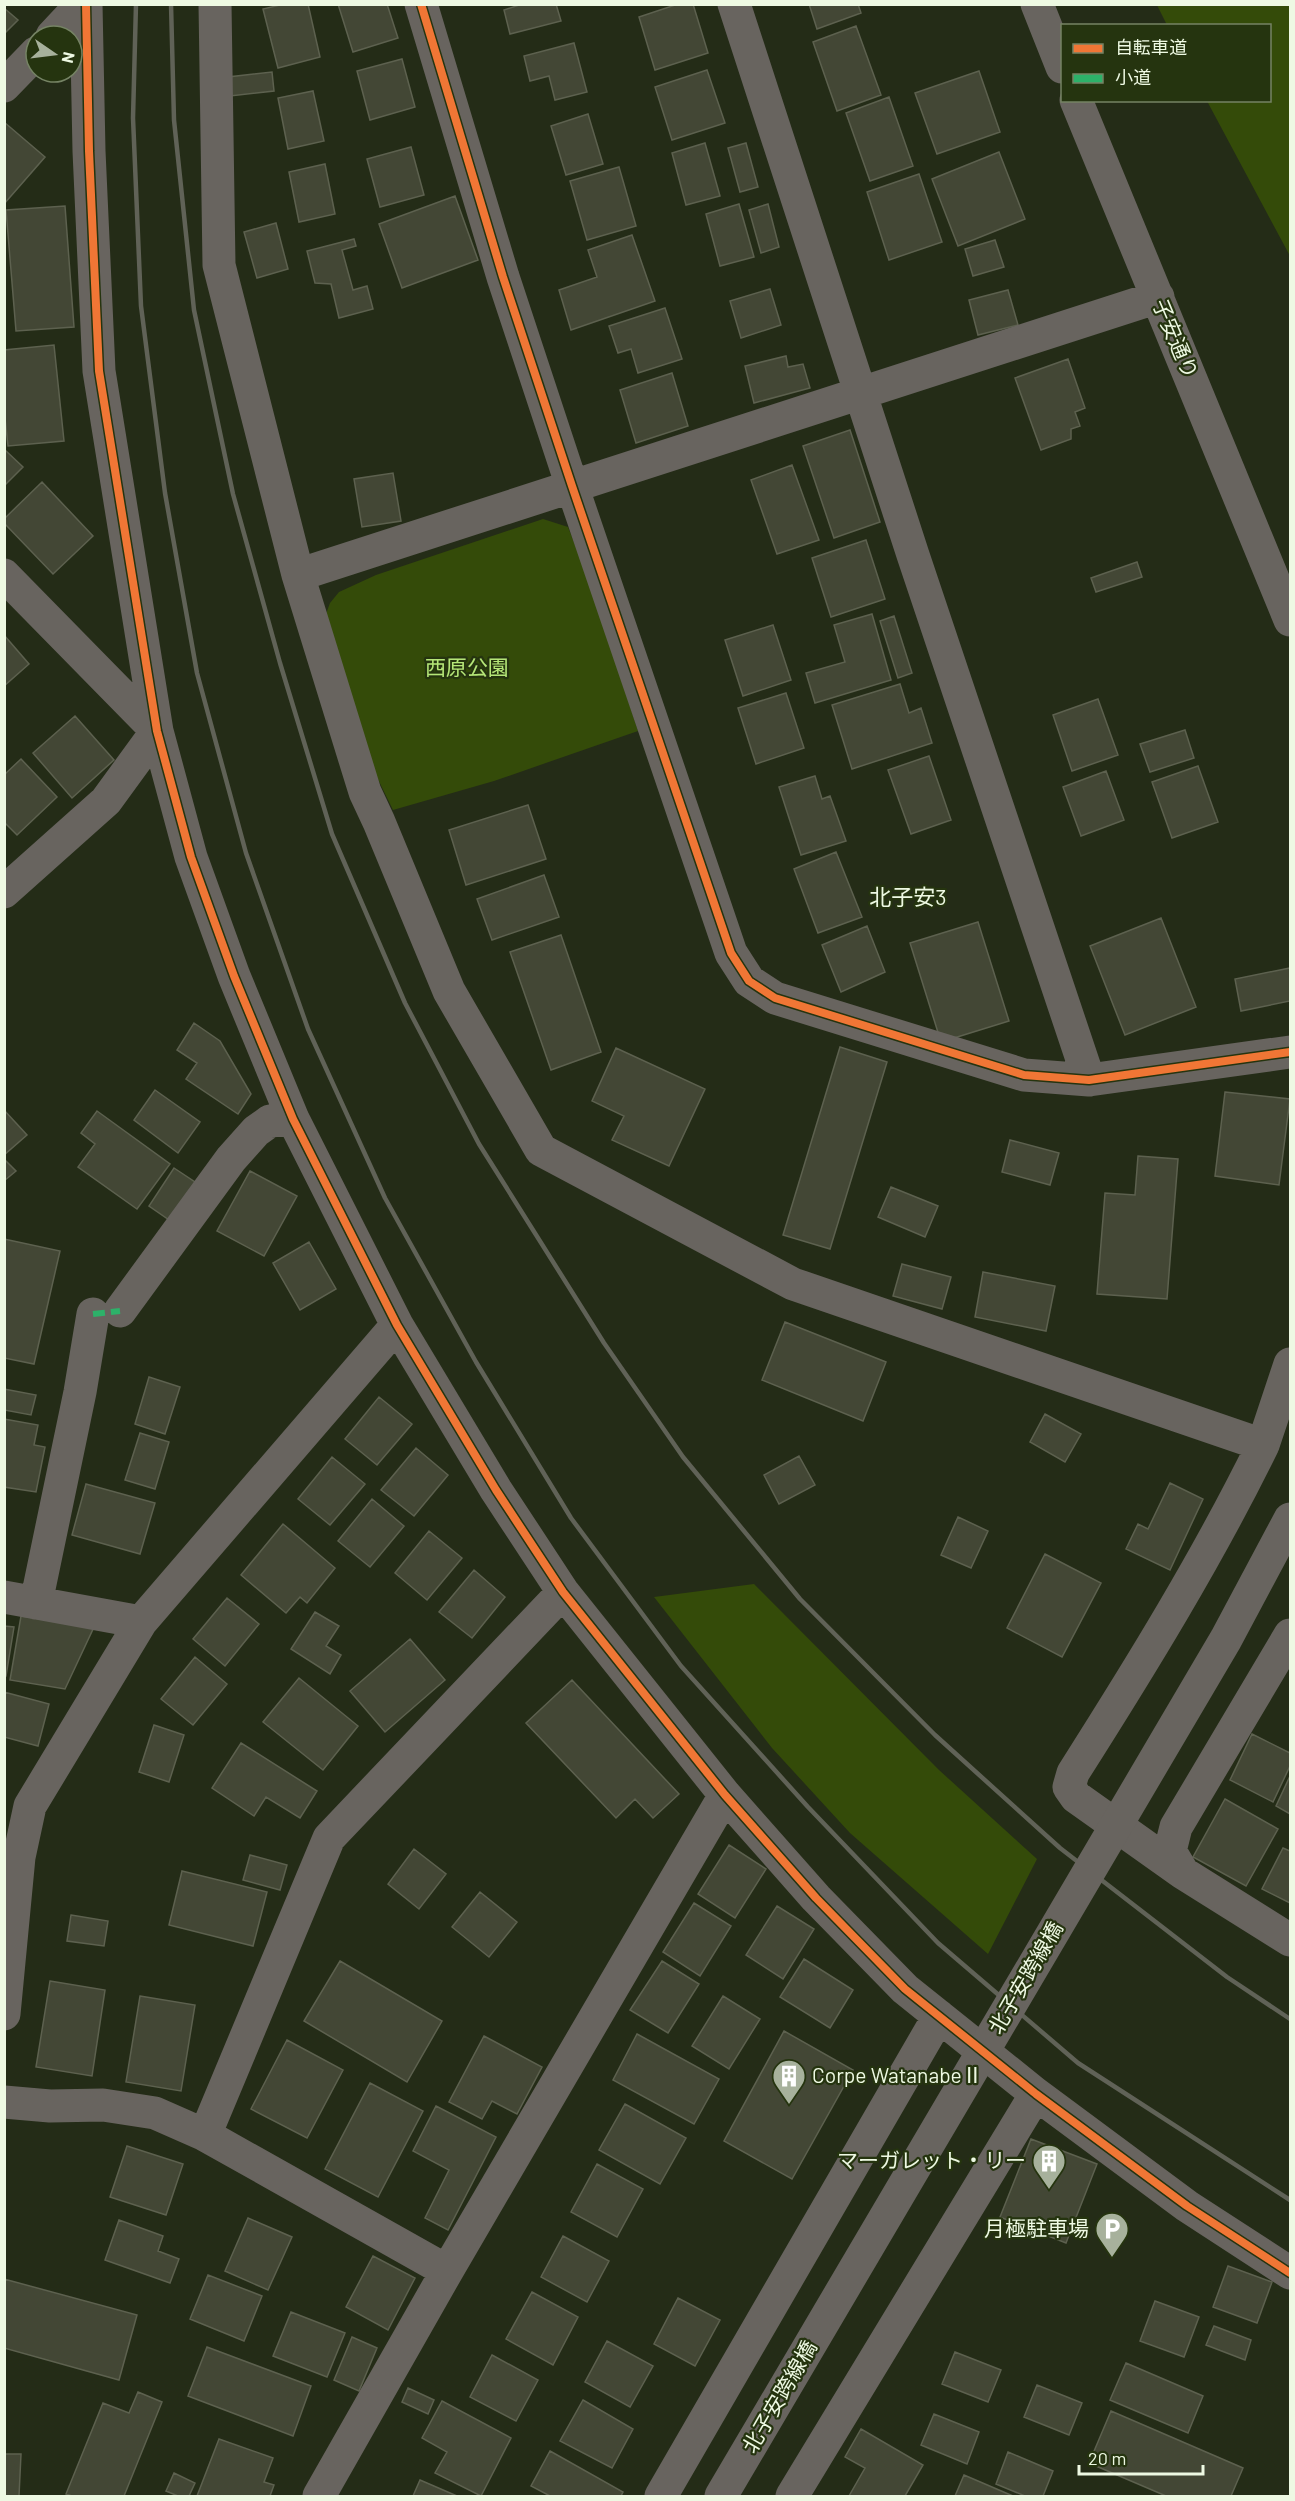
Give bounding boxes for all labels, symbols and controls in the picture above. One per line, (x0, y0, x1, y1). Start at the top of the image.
north arrow (24, 24, 84, 84)
legend (1061, 24, 1271, 102)
text: 自転車道 (1115, 36, 1187, 58)
text: N (59, 50, 80, 65)
text: 小道 (1115, 66, 1151, 88)
street label: 子安通り (1148, 295, 1204, 382)
park label: 西原公園 (425, 654, 509, 679)
district label: 北子安3 (869, 883, 947, 909)
street label: 北子安跨線橋 (982, 1916, 1067, 2038)
building icon: Corpe WatanabeⅡ (771, 2058, 807, 2105)
place label: Corpe WatanabeⅡ (812, 2062, 983, 2087)
building icon: マーガレット・リー (1031, 2143, 1067, 2190)
place label: マーガレット・リー (837, 2147, 1026, 2172)
parking icon: 月極駐車場 (1094, 2211, 1130, 2258)
place label: 月極駐車場 (984, 2215, 1089, 2240)
street label: 北子安跨線橋 (736, 2335, 821, 2457)
scale bar (1079, 2438, 1204, 2476)
text: 20 m (1088, 2447, 1126, 2469)

